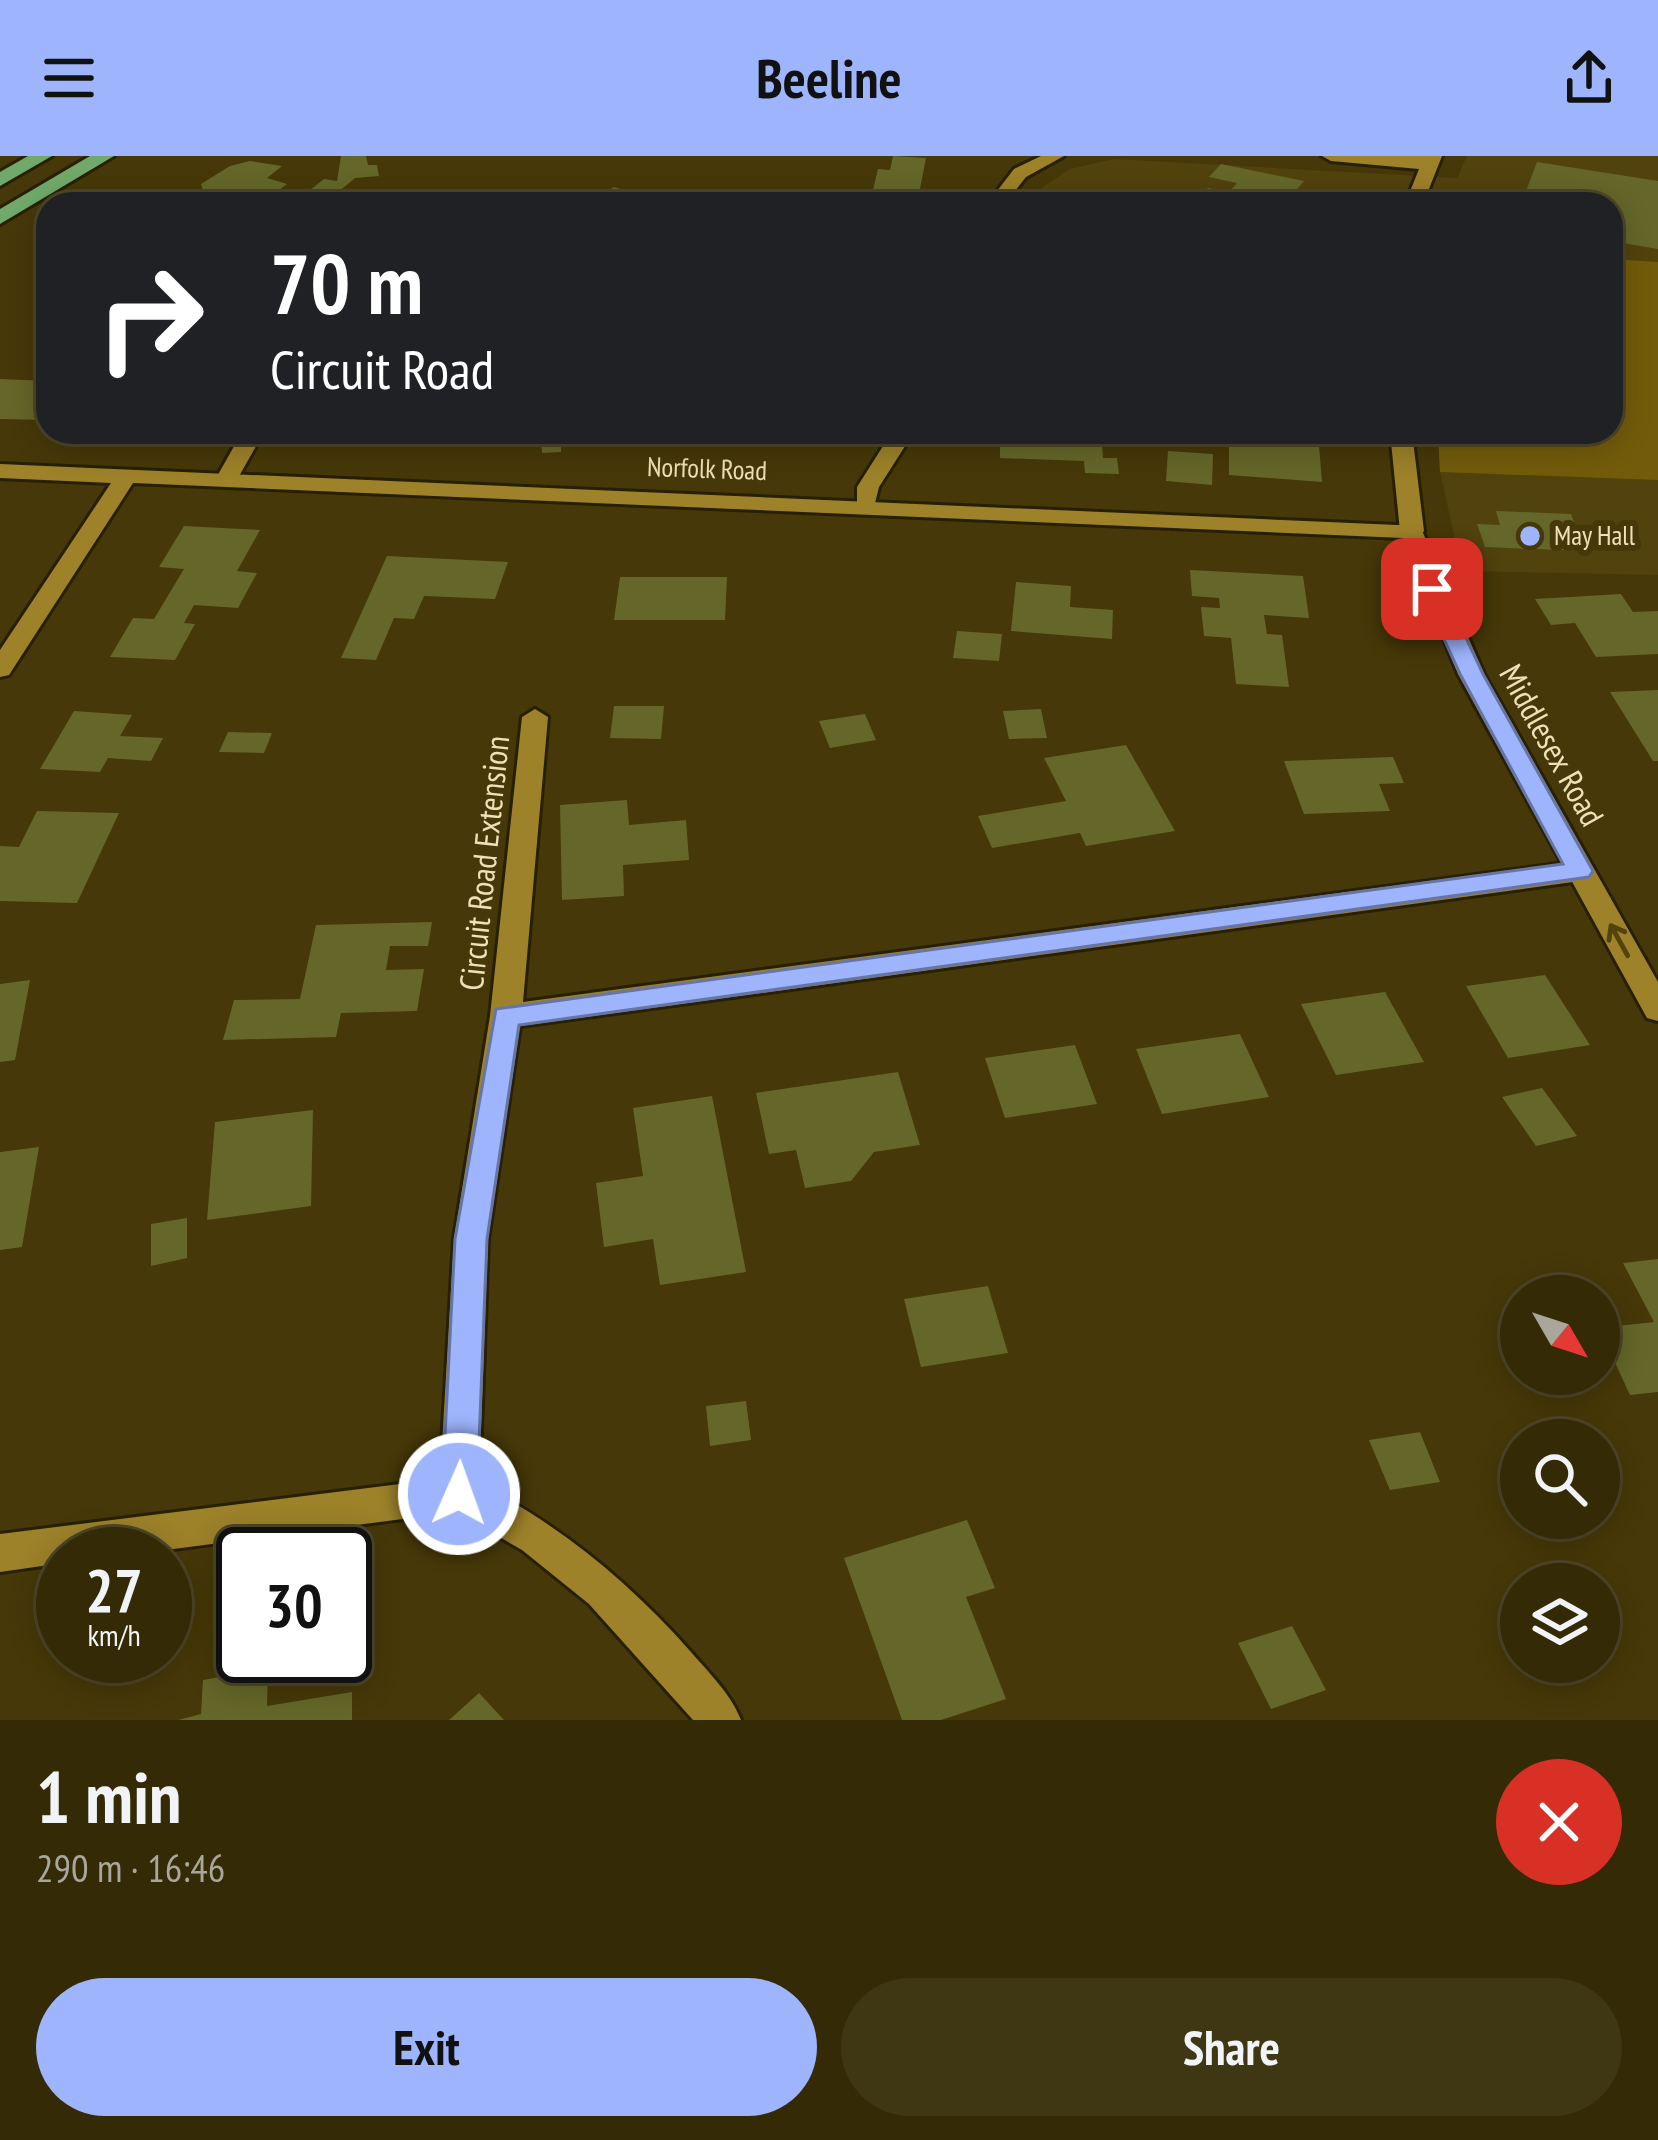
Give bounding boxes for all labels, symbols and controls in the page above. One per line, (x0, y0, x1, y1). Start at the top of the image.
text: Beeline (756, 43, 902, 113)
icon: menu (36, 45, 102, 111)
icon: share (1556, 45, 1622, 111)
text: 70 m (270, 228, 423, 337)
icon: right (72, 240, 228, 396)
text: Circuit Road (270, 334, 494, 404)
street label: Norfolk Road (647, 449, 768, 487)
place label: May Hall (1554, 518, 1636, 552)
marker: May Hall (1517, 523, 1543, 549)
pin (1381, 538, 1483, 640)
icon: arrive (1399, 556, 1465, 622)
street label: Middlesex Road (1490, 656, 1614, 833)
street label: Circuit Road Extension (449, 734, 518, 992)
one-way arrow (1606, 924, 1630, 959)
north arrow (1500, 1275, 1620, 1395)
map controls (1500, 1275, 1620, 1683)
button: search (1500, 1419, 1620, 1539)
position arrow (396, 1431, 522, 1557)
speed limit sign: 30 (216, 1527, 372, 1683)
text: 27 (85, 1551, 143, 1629)
button: layers (1500, 1563, 1620, 1683)
text: km/h (87, 1615, 141, 1654)
text: 1 min (36, 1750, 181, 1843)
button: close (1496, 1759, 1622, 1885)
text: 290 m · 16:46 (36, 1842, 225, 1893)
button: Exit (36, 1978, 817, 2116)
button: Share (841, 1978, 1622, 2116)

